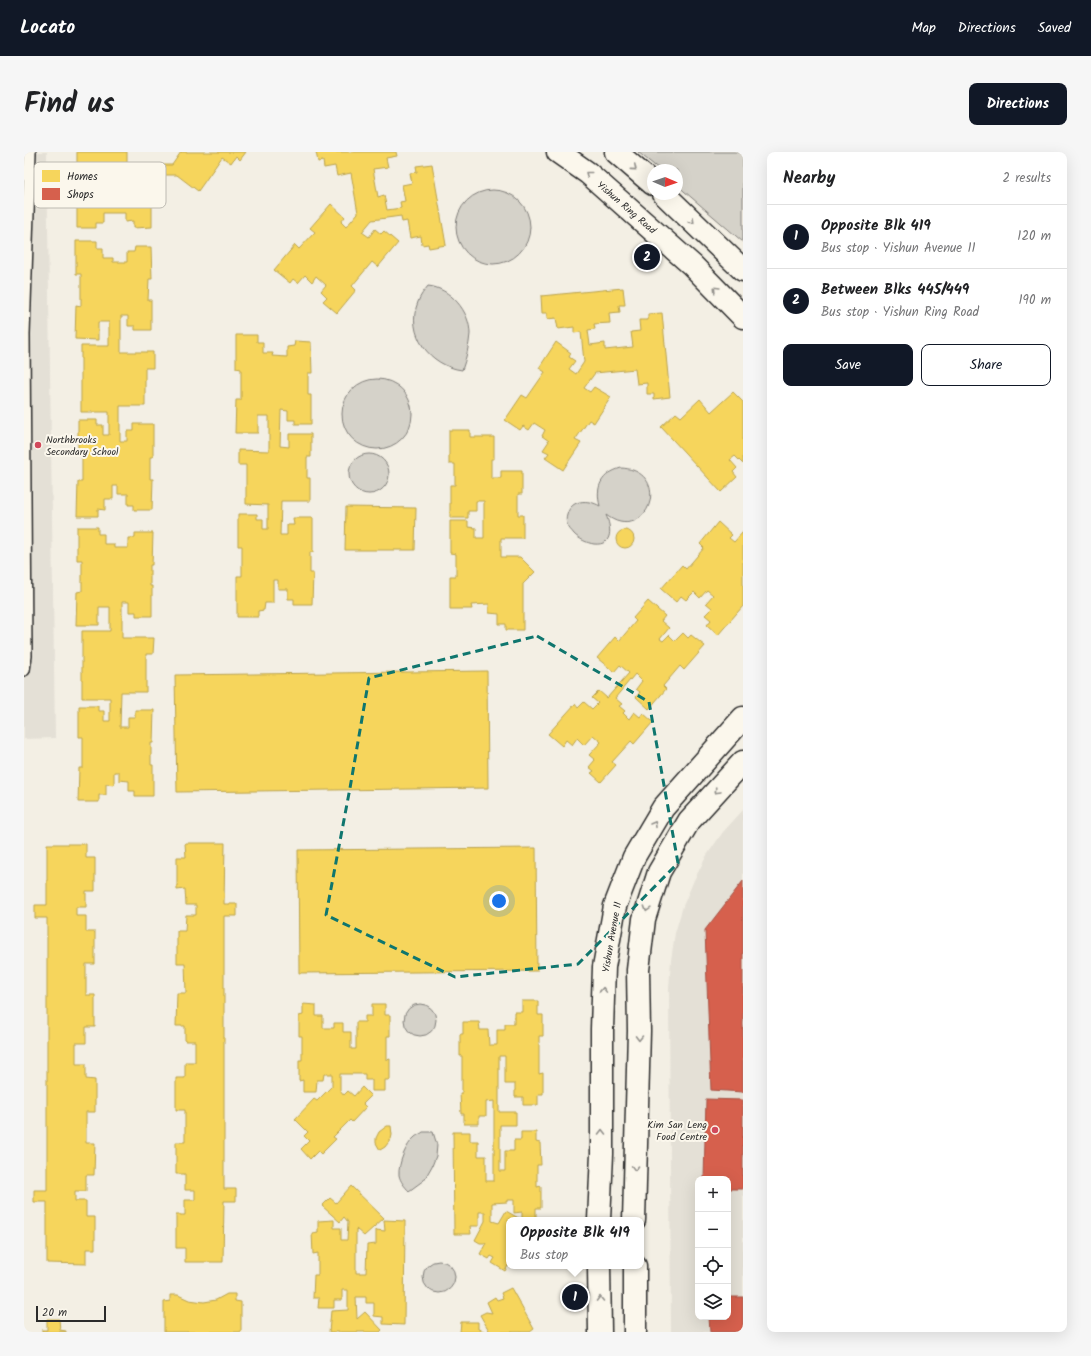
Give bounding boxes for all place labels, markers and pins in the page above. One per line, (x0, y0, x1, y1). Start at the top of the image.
pin: 2 (634, 242, 660, 272)
place label: Northbrooks Secondary School (46, 432, 119, 460)
marker: Northbrooks Secondary School (33, 440, 43, 450)
place label: Kim San Leng Food Centre (647, 1117, 707, 1145)
marker: Kim San Leng Food Centre (710, 1125, 720, 1135)
pin: 1 (562, 1282, 588, 1312)

